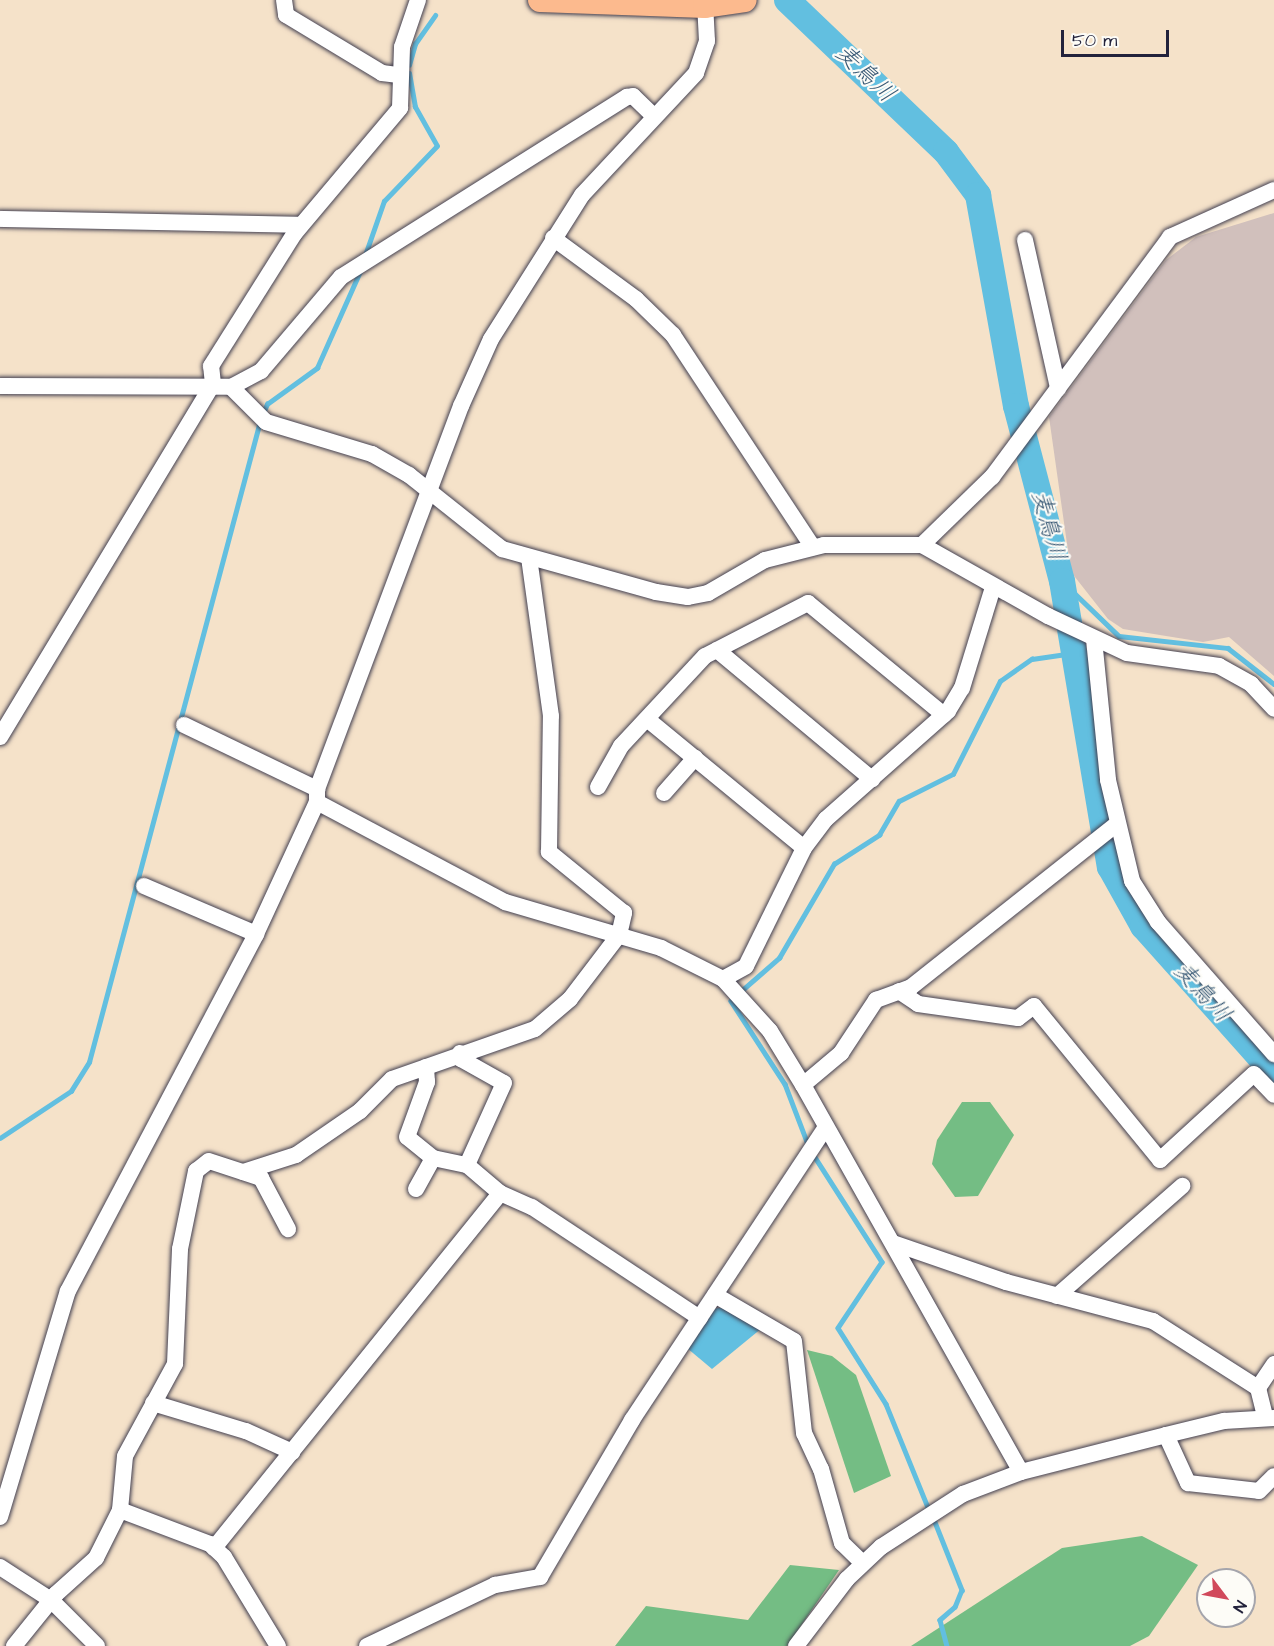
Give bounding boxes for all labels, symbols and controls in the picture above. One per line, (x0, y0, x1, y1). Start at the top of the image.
scale bar (1064, 18, 1172, 56)
text: 50 m (1072, 28, 1117, 53)
water label: 麦鳥川 (829, 39, 901, 109)
water label: 麦鳥川 (1025, 487, 1071, 565)
water label: 麦鳥川 (1167, 957, 1237, 1029)
north arrow (1196, 1568, 1256, 1628)
text: N (1228, 1596, 1252, 1617)

